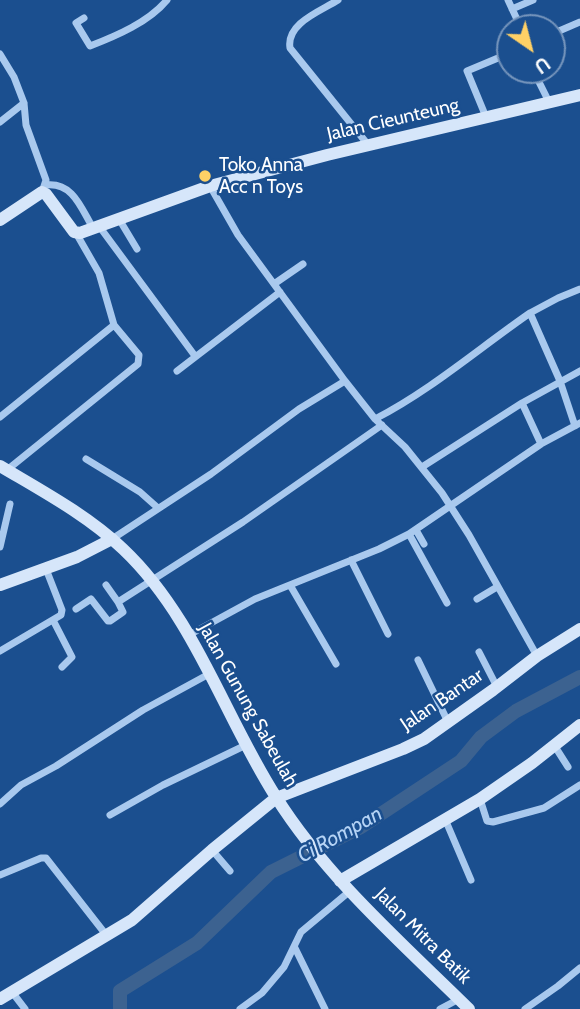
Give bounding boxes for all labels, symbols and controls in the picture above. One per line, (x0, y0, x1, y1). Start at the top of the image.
north arrow (496, 14, 566, 84)
text: U (530, 52, 554, 78)
street label: Jalan Cieunteung (325, 94, 461, 146)
place label: Toko Anna Acc n Toys (219, 154, 303, 198)
marker: Toko Anna Acc n Toys (197, 168, 213, 184)
street label: Jalan Gunung Sabeulah (193, 619, 303, 791)
street label: Jalan Bantar (396, 664, 488, 736)
water label: Ci Rompan (293, 801, 387, 869)
street label: Jalan Mitra Batik (370, 883, 476, 989)

